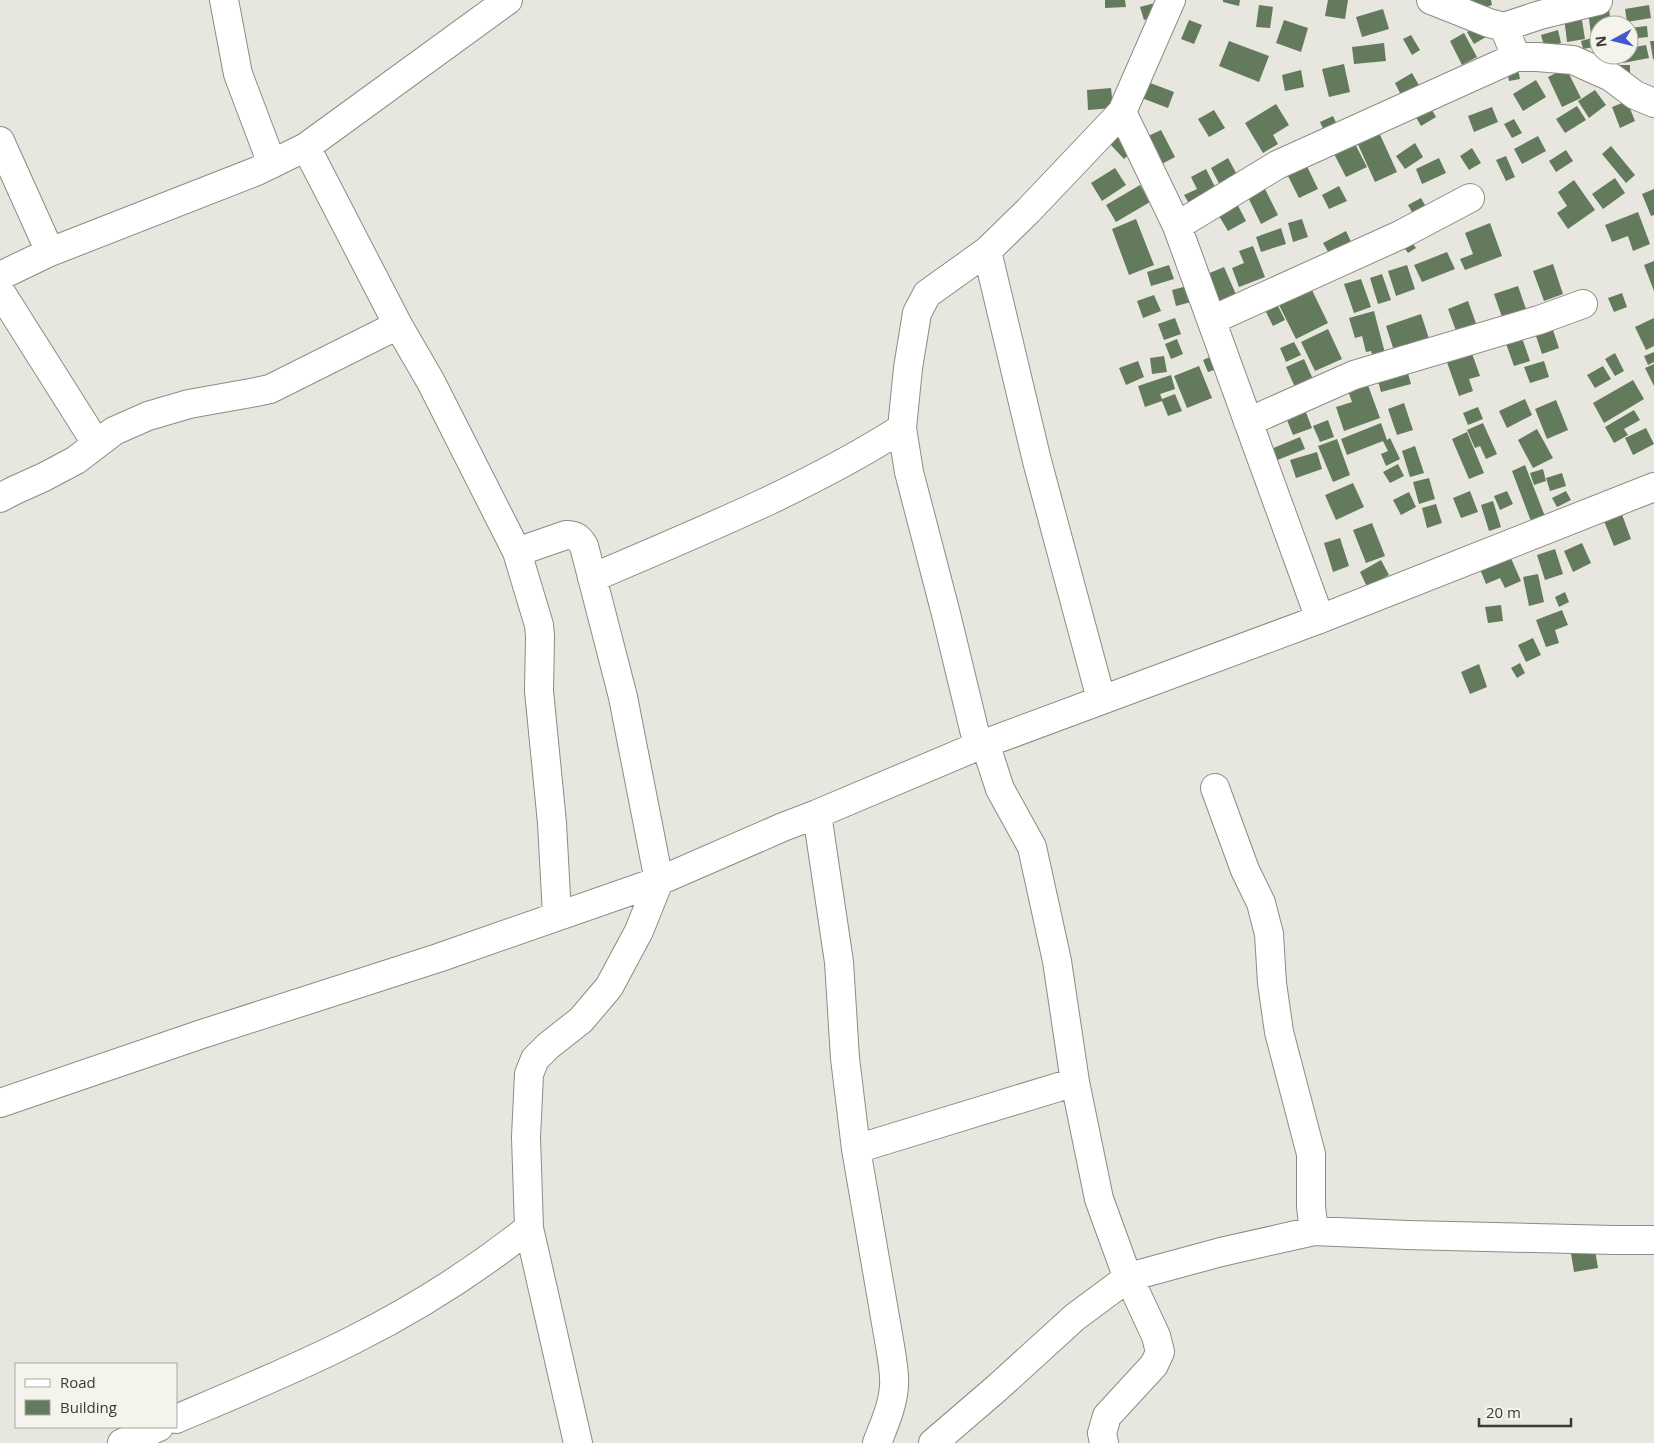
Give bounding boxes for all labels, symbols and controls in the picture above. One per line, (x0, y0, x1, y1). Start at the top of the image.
north arrow (1589, 15, 1639, 65)
text: N (1590, 35, 1611, 48)
legend (15, 1363, 178, 1428)
text: Road (60, 1372, 96, 1392)
scale bar (1479, 1396, 1572, 1428)
text: Building (60, 1397, 117, 1417)
text: 20 m (1486, 1402, 1521, 1422)

